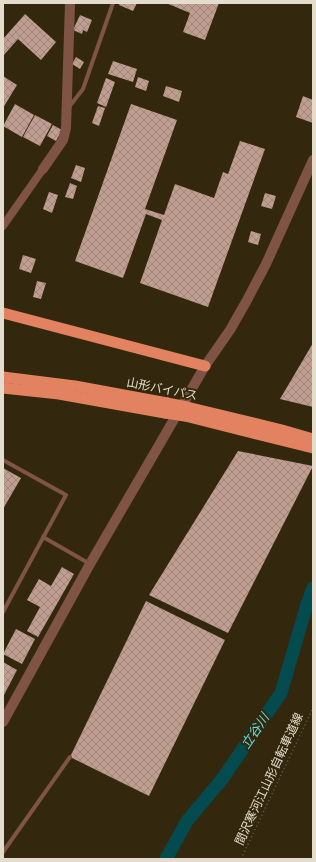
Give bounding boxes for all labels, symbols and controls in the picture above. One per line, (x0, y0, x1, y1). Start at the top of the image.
street label: 山形バイパス (125, 375, 199, 403)
water label: 立谷川 (238, 709, 273, 751)
street label: 間沢寒河江山形自転車道線 (232, 711, 306, 847)

